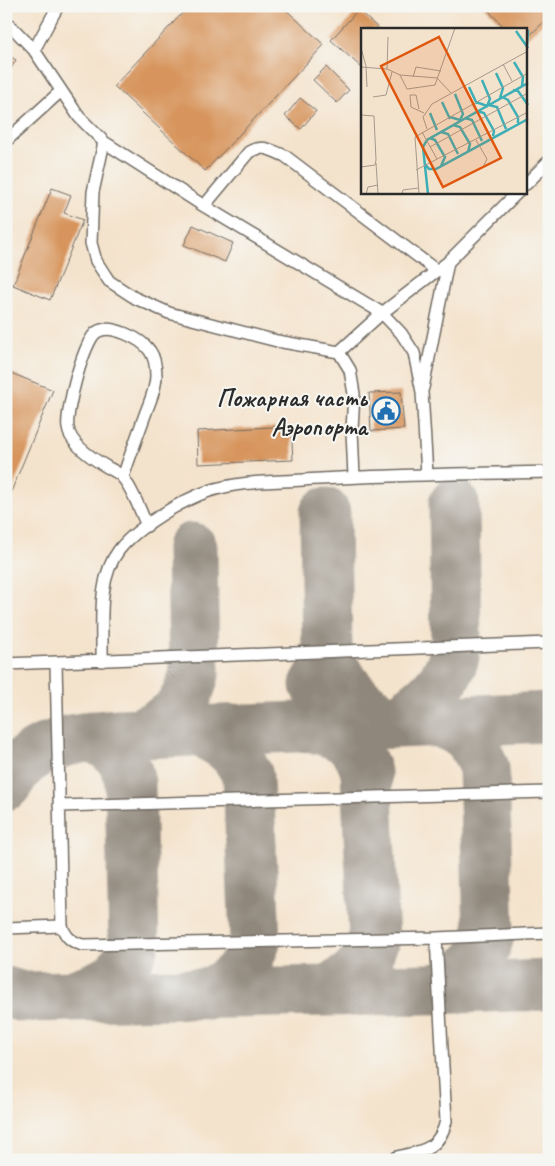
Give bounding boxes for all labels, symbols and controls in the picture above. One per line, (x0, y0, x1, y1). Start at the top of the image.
inset map (361, 28, 528, 194)
place label: Пожарная часть Аэропорта (217, 382, 369, 443)
public building icon: Пожарная часть Аэропорта (371, 396, 401, 426)

